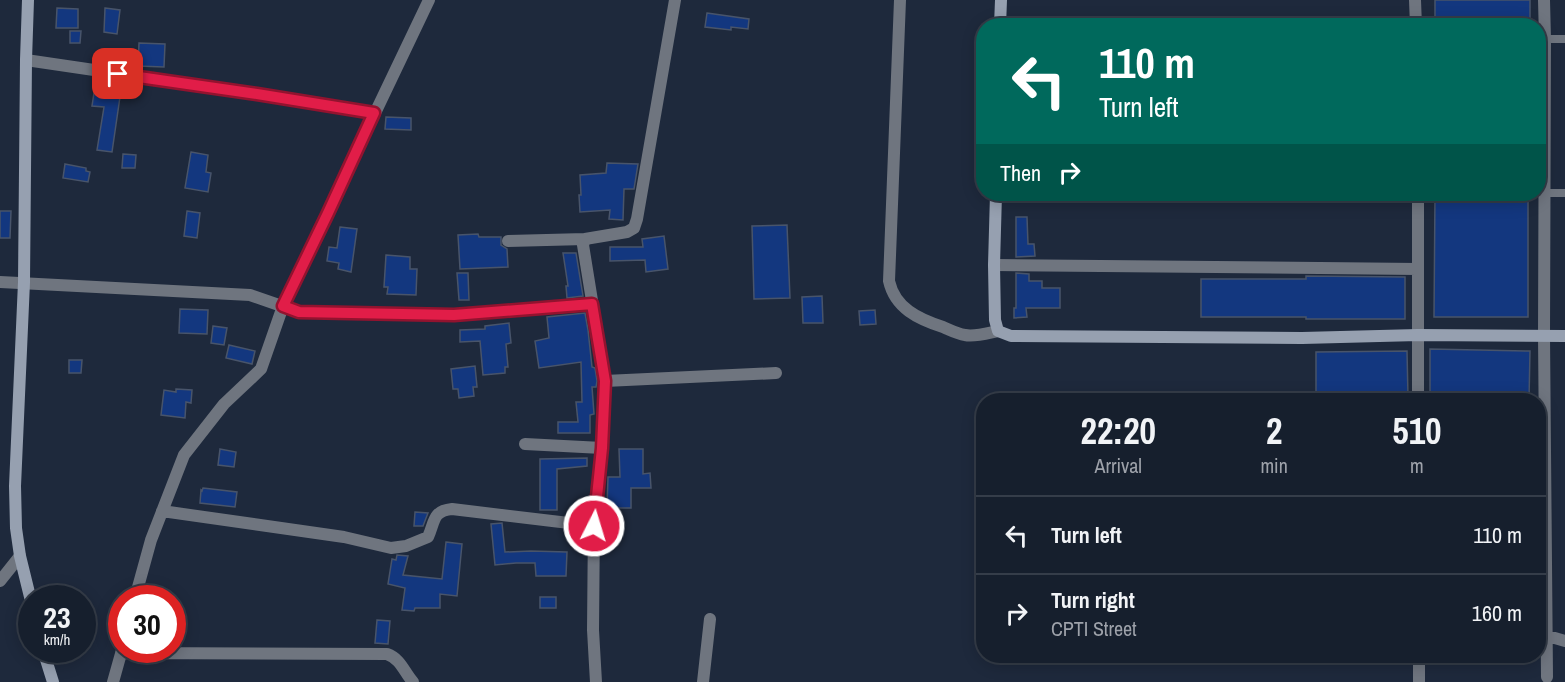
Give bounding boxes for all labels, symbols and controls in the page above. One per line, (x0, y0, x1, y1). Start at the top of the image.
text: 110 m (1099, 35, 1195, 91)
icon: left (1000, 42, 1078, 120)
pin (92, 48, 143, 99)
icon: arrive (101, 57, 134, 90)
text: Turn left (1099, 89, 1178, 125)
icon: right (1053, 156, 1086, 189)
text: Then (1000, 158, 1041, 188)
text: 22:20 (1080, 407, 1156, 455)
text: 2 (1266, 407, 1282, 455)
text: 510 (1392, 407, 1442, 455)
text: Arrival (1095, 452, 1142, 479)
text: min (1260, 452, 1288, 479)
text: m (1410, 452, 1424, 479)
position arrow (562, 494, 626, 558)
icon: left (1000, 519, 1033, 552)
text: Turn left (1051, 520, 1122, 550)
text: 110 m (1473, 520, 1522, 550)
speed limit sign: 30 (108, 585, 186, 663)
text: Turn right (1051, 585, 1135, 615)
text: 23 (43, 597, 71, 637)
icon: right (1000, 597, 1033, 630)
text: 160 m (1472, 598, 1522, 628)
text: CPTI Street (1051, 615, 1137, 642)
text: km/h (44, 629, 70, 650)

